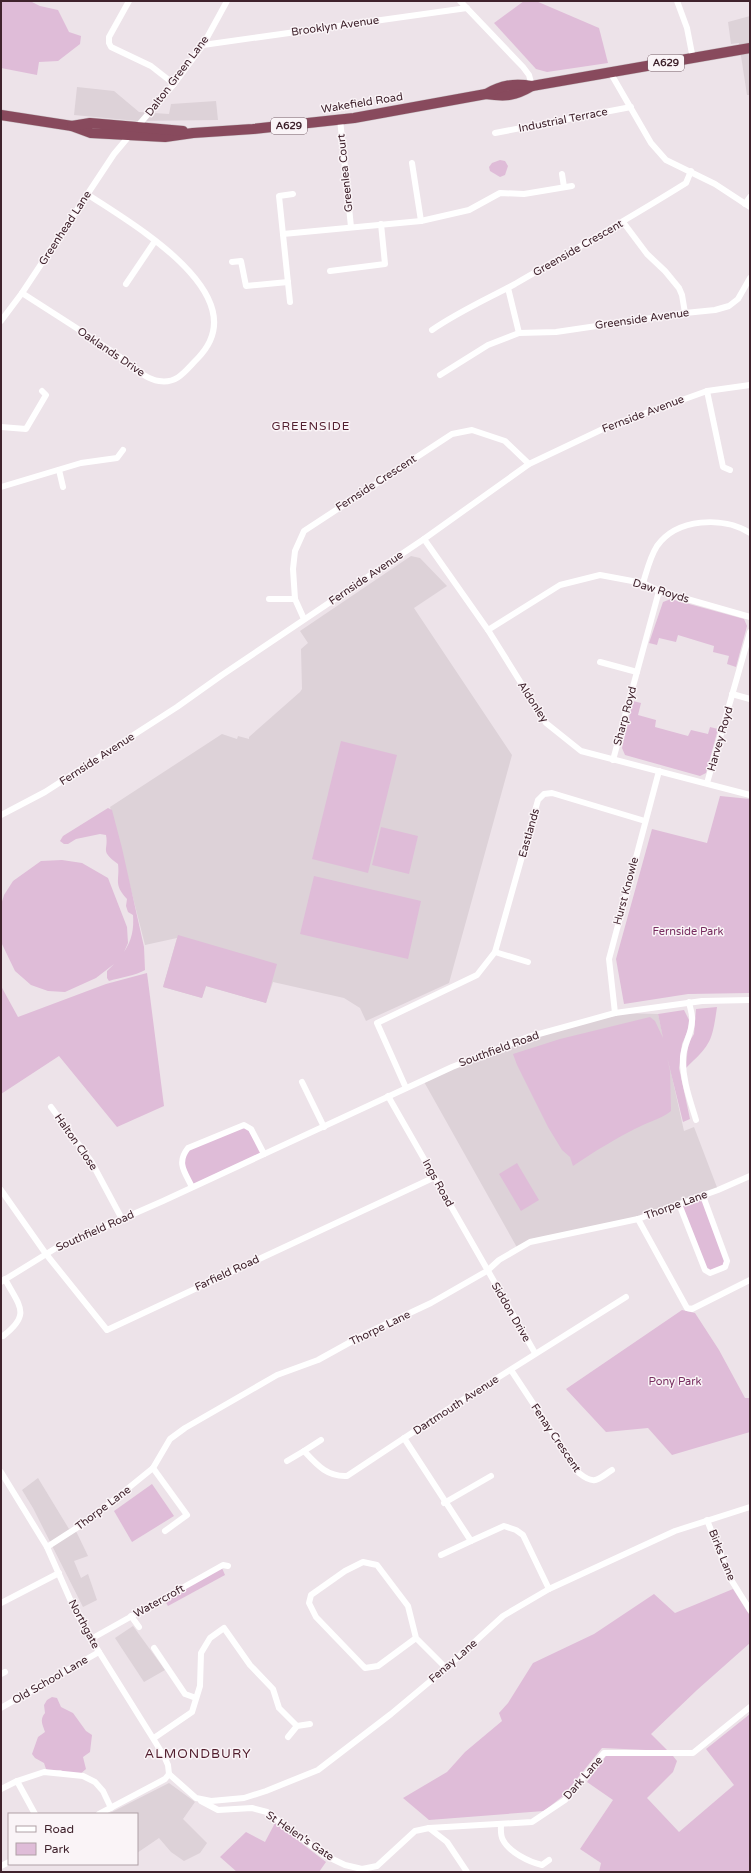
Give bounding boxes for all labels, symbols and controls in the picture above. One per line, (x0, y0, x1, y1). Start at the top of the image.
street label: Brooklyn Avenue (290, 13, 380, 39)
street label: Dalton Green Lane (143, 33, 211, 119)
road number: A629 (648, 55, 684, 71)
street label: Wakefield Road (320, 90, 404, 116)
street label: Industrial Terrace (517, 105, 609, 135)
road number: A629 (271, 118, 307, 134)
street label: Greenlea Court (334, 133, 356, 213)
street label: Greenhead Lane (36, 188, 94, 268)
street label: Greenside Crescent (531, 217, 625, 279)
street label: Greenside Avenue (594, 306, 690, 332)
street label: Oaklands Drive (75, 325, 147, 379)
street label: Fernside Avenue (600, 392, 686, 436)
district label: GREENSIDE (271, 419, 351, 433)
street label: Fernside Crescent (333, 452, 419, 514)
street label: Fernside Avenue (326, 548, 406, 608)
street label: Daw Royds (631, 576, 691, 606)
street label: Aldonley (515, 679, 551, 725)
street label: Sharp Royd (611, 685, 639, 747)
street label: Harvey Royd (705, 705, 735, 773)
street label: Fernside Avenue (57, 730, 137, 788)
street label: Eastlands (516, 807, 542, 859)
street label: Hurst Knowle (611, 856, 641, 926)
park label: Fernside Park (653, 925, 723, 938)
street label: Southfield Road (457, 1028, 541, 1070)
street label: Halton Close (52, 1111, 100, 1173)
street label: Ings Road (420, 1157, 456, 1209)
street label: Thorpe Lane (643, 1188, 709, 1222)
street label: Southfield Road (54, 1208, 136, 1254)
street label: Farfield Road (193, 1252, 261, 1294)
street label: Siddon Drive (489, 1280, 533, 1344)
street label: Thorpe Lane (348, 1308, 412, 1348)
street label: Dartmouth Avenue (411, 1372, 501, 1438)
park label: Pony Park (649, 1375, 701, 1388)
street label: Fenay Crescent (528, 1401, 584, 1475)
street label: Thorpe Lane (73, 1483, 133, 1533)
street label: Birks Lane (706, 1528, 738, 1582)
street label: Watercroft (131, 1582, 187, 1620)
street label: Northgate (66, 1597, 102, 1651)
street label: Fenay Lane (426, 1637, 480, 1685)
street label: Old School Lane (10, 1653, 90, 1707)
district label: ALMONDBURY (145, 1746, 251, 1762)
street label: Dark Lane (561, 1754, 605, 1802)
street label: St Helen's Gate (264, 1809, 336, 1863)
legend (8, 1813, 138, 1865)
text: Road (44, 1822, 74, 1836)
text: Park (44, 1842, 70, 1856)

